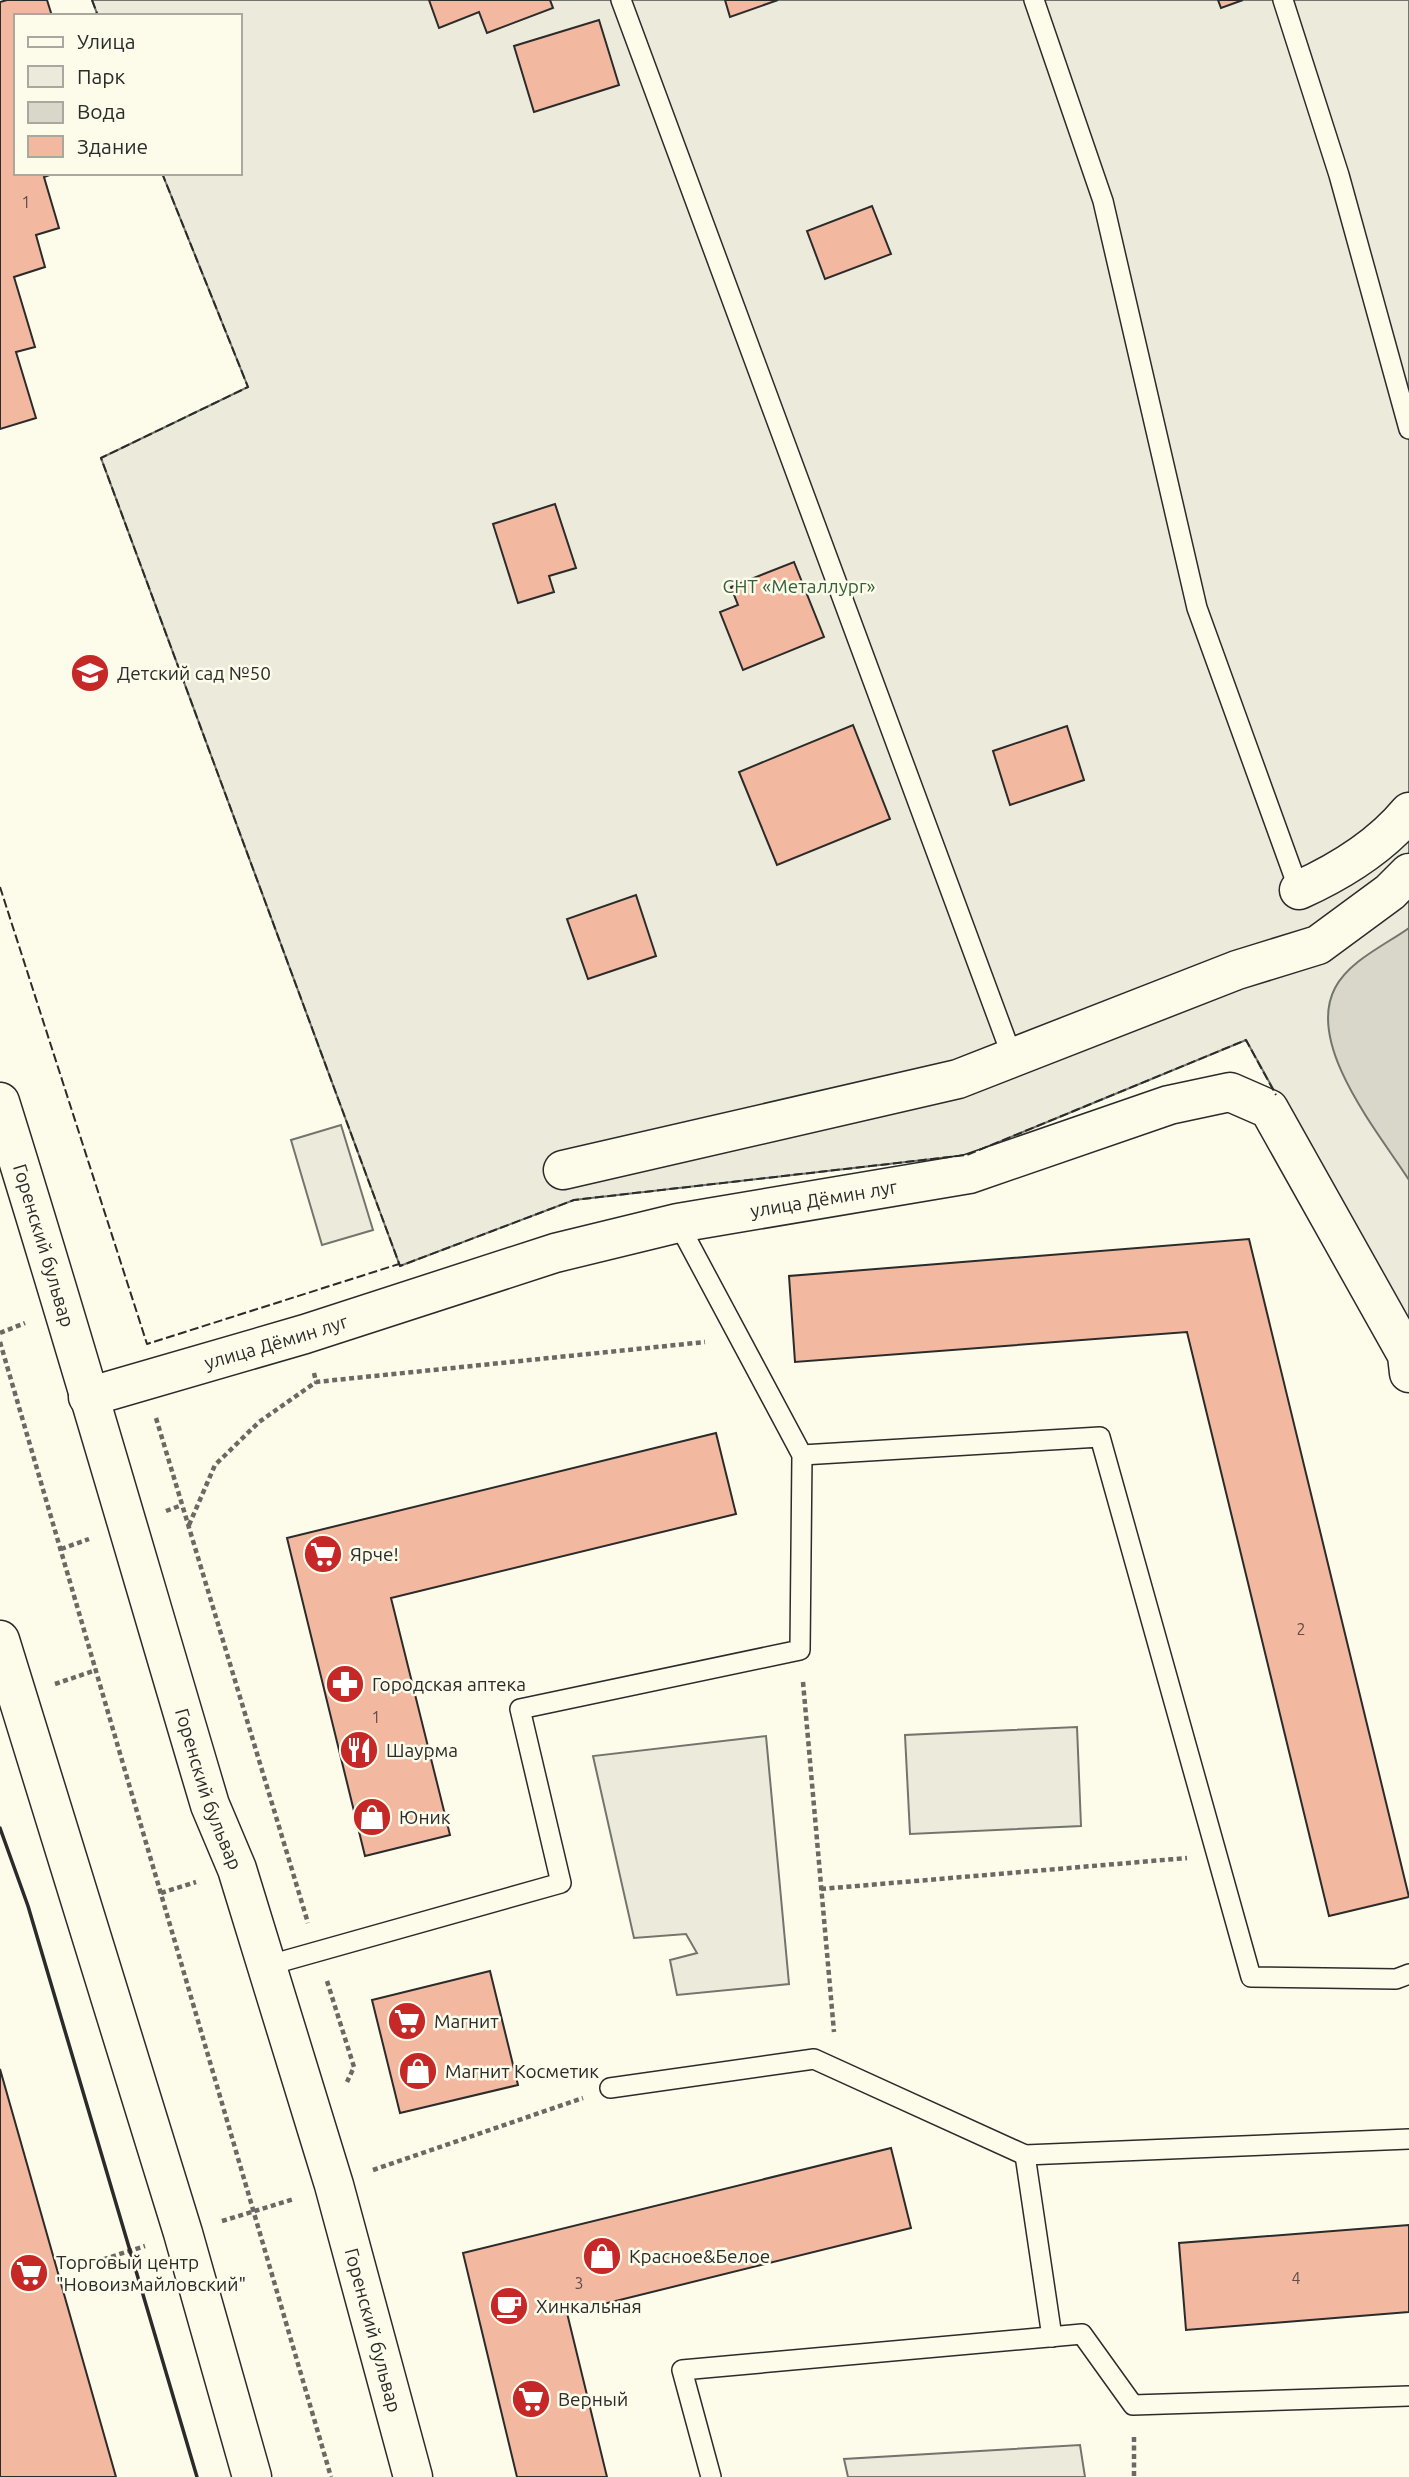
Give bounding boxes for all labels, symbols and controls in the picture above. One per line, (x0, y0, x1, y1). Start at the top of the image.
legend (14, 14, 242, 175)
text: Улица (77, 29, 135, 53)
text: Парк (77, 64, 126, 88)
text: Вода (77, 99, 126, 123)
text: Здание (77, 134, 148, 158)
house number: 1 (21, 193, 31, 211)
park label: СНТ «Металлург» (722, 575, 876, 597)
school or university icon: Детский сад №50 (69, 652, 111, 694)
place label: Детский сад №50 (117, 662, 271, 684)
street label: Горенский бульвар (9, 1161, 79, 1330)
street label: улица Дёмин луг (748, 1175, 899, 1222)
street label: улица Дёмин луг (202, 1310, 351, 1374)
supermarket icon: Ярче! (302, 1533, 344, 1575)
place label: Ярче! (350, 1543, 399, 1565)
house number: 2 (1296, 1620, 1306, 1638)
pharmacy icon: Городская аптека (324, 1663, 366, 1705)
place label: Городская аптека (372, 1673, 526, 1695)
street label: Горенский бульвар (171, 1706, 247, 1873)
house number: 1 (371, 1708, 381, 1726)
restaurant icon: Шаурма (338, 1729, 380, 1771)
place label: Шаурма (386, 1739, 458, 1761)
shop icon: Юник (351, 1796, 393, 1838)
place label: Юник (399, 1806, 451, 1828)
supermarket icon: Магнит (386, 2000, 428, 2042)
place label: Магнит (434, 2010, 499, 2032)
shop icon: Магнит Косметик (397, 2050, 439, 2092)
place label: Магнит Косметик (445, 2060, 599, 2082)
shop icon: Красное&Белое (581, 2235, 623, 2277)
place label: Красное&Белое (629, 2245, 770, 2267)
street label: Горенский бульвар (341, 2246, 406, 2415)
place label: Торговый центр "Новоизмайловский" (56, 2251, 246, 2295)
supermarket icon: Торговый центр "Новоизмайловский" (8, 2252, 50, 2294)
house number: 4 (1291, 2269, 1301, 2287)
house number: 3 (574, 2274, 584, 2292)
cafe icon: Хинкальная (488, 2285, 530, 2327)
place label: Хинкальная (536, 2295, 642, 2317)
supermarket icon: Верный (510, 2378, 552, 2420)
place label: Верный (558, 2388, 628, 2410)

